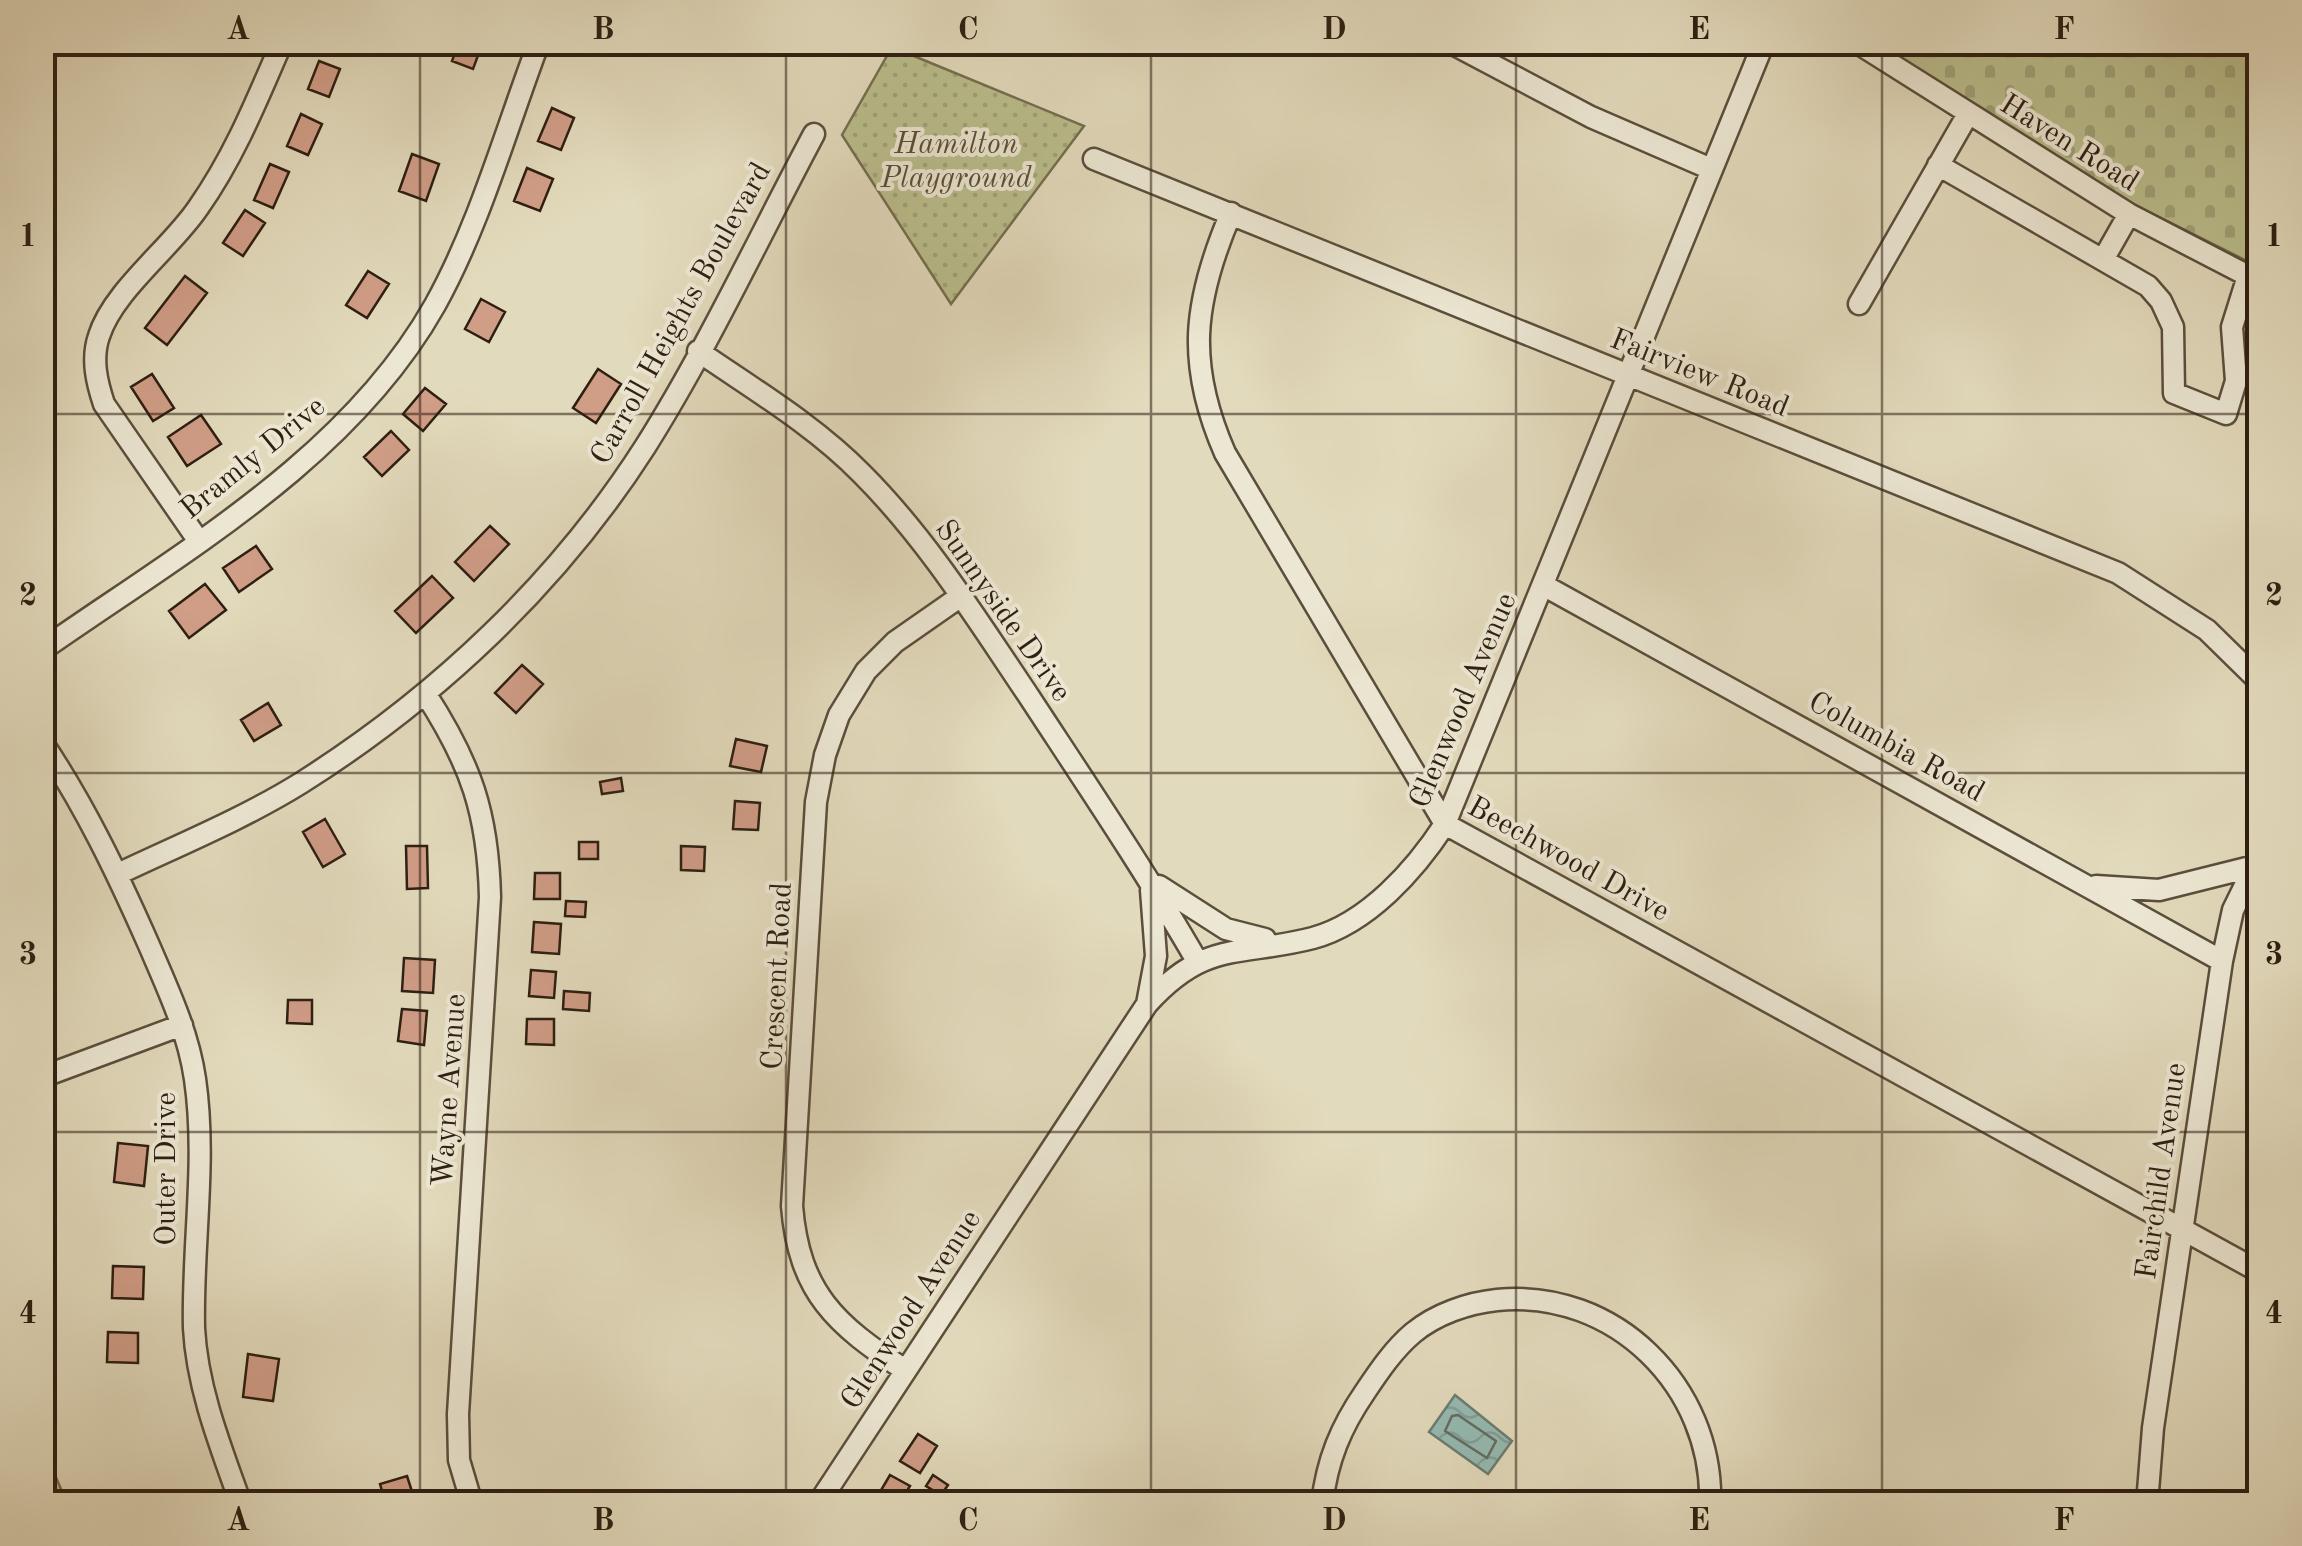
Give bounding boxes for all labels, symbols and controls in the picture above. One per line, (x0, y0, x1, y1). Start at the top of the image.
text: A (226, 15, 250, 47)
text: B (592, 15, 614, 47)
text: C (957, 15, 979, 47)
text: D (1321, 15, 1347, 47)
text: E (1688, 15, 1710, 47)
text: F (2053, 15, 2075, 47)
street label: Haven Road (1994, 89, 2144, 198)
park label: Hamilton Playground (879, 130, 1033, 194)
street label: Carroll Heights Boulevard (586, 158, 777, 470)
text: 1 (19, 222, 37, 254)
text: 1 (2265, 222, 2283, 254)
street label: Fairview Road (1606, 324, 1793, 423)
street label: Bramly Drive (175, 391, 331, 526)
street label: Sunnyside Drive (929, 515, 1076, 707)
text: 2 (19, 581, 37, 613)
text: 2 (2265, 581, 2283, 613)
street label: Glenwood Avenue (1405, 589, 1523, 813)
street label: Columbia Road (1803, 687, 1989, 808)
street label: Beechwood Drive (1462, 792, 1674, 928)
street label: Crescent Road (758, 881, 798, 1071)
text: 3 (19, 940, 37, 972)
text: 3 (2265, 940, 2283, 972)
street label: Wayne Avenue (428, 993, 472, 1188)
street label: Fairchild Avenue (2132, 1061, 2192, 1282)
street label: Outer Drive (152, 1092, 182, 1246)
street label: Glenwood Avenue (836, 1205, 987, 1415)
text: 4 (19, 1299, 37, 1331)
text: 4 (2265, 1299, 2283, 1331)
text: A (226, 1506, 250, 1538)
text: B (592, 1506, 614, 1538)
text: C (957, 1506, 979, 1538)
text: D (1321, 1506, 1347, 1538)
text: E (1688, 1506, 1710, 1538)
text: F (2053, 1506, 2075, 1538)

